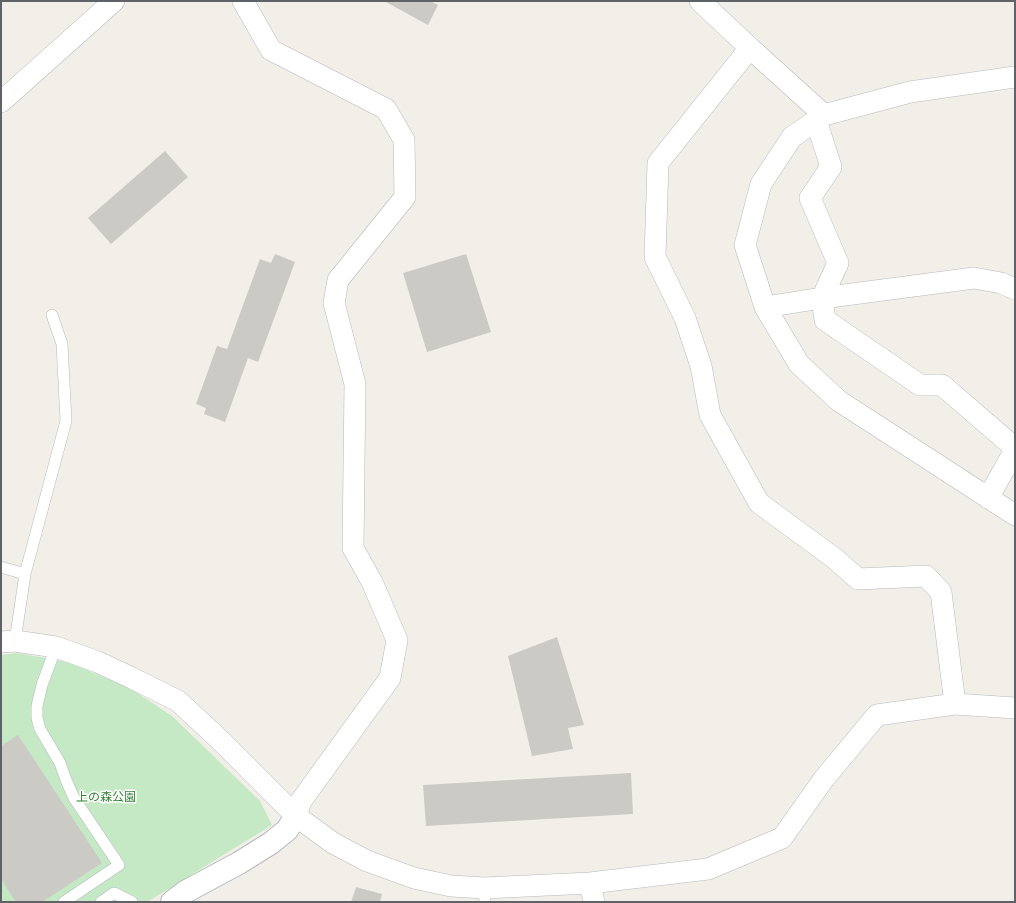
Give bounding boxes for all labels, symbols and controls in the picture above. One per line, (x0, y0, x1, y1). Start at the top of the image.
park label: 上の森公園 (76, 790, 136, 804)

